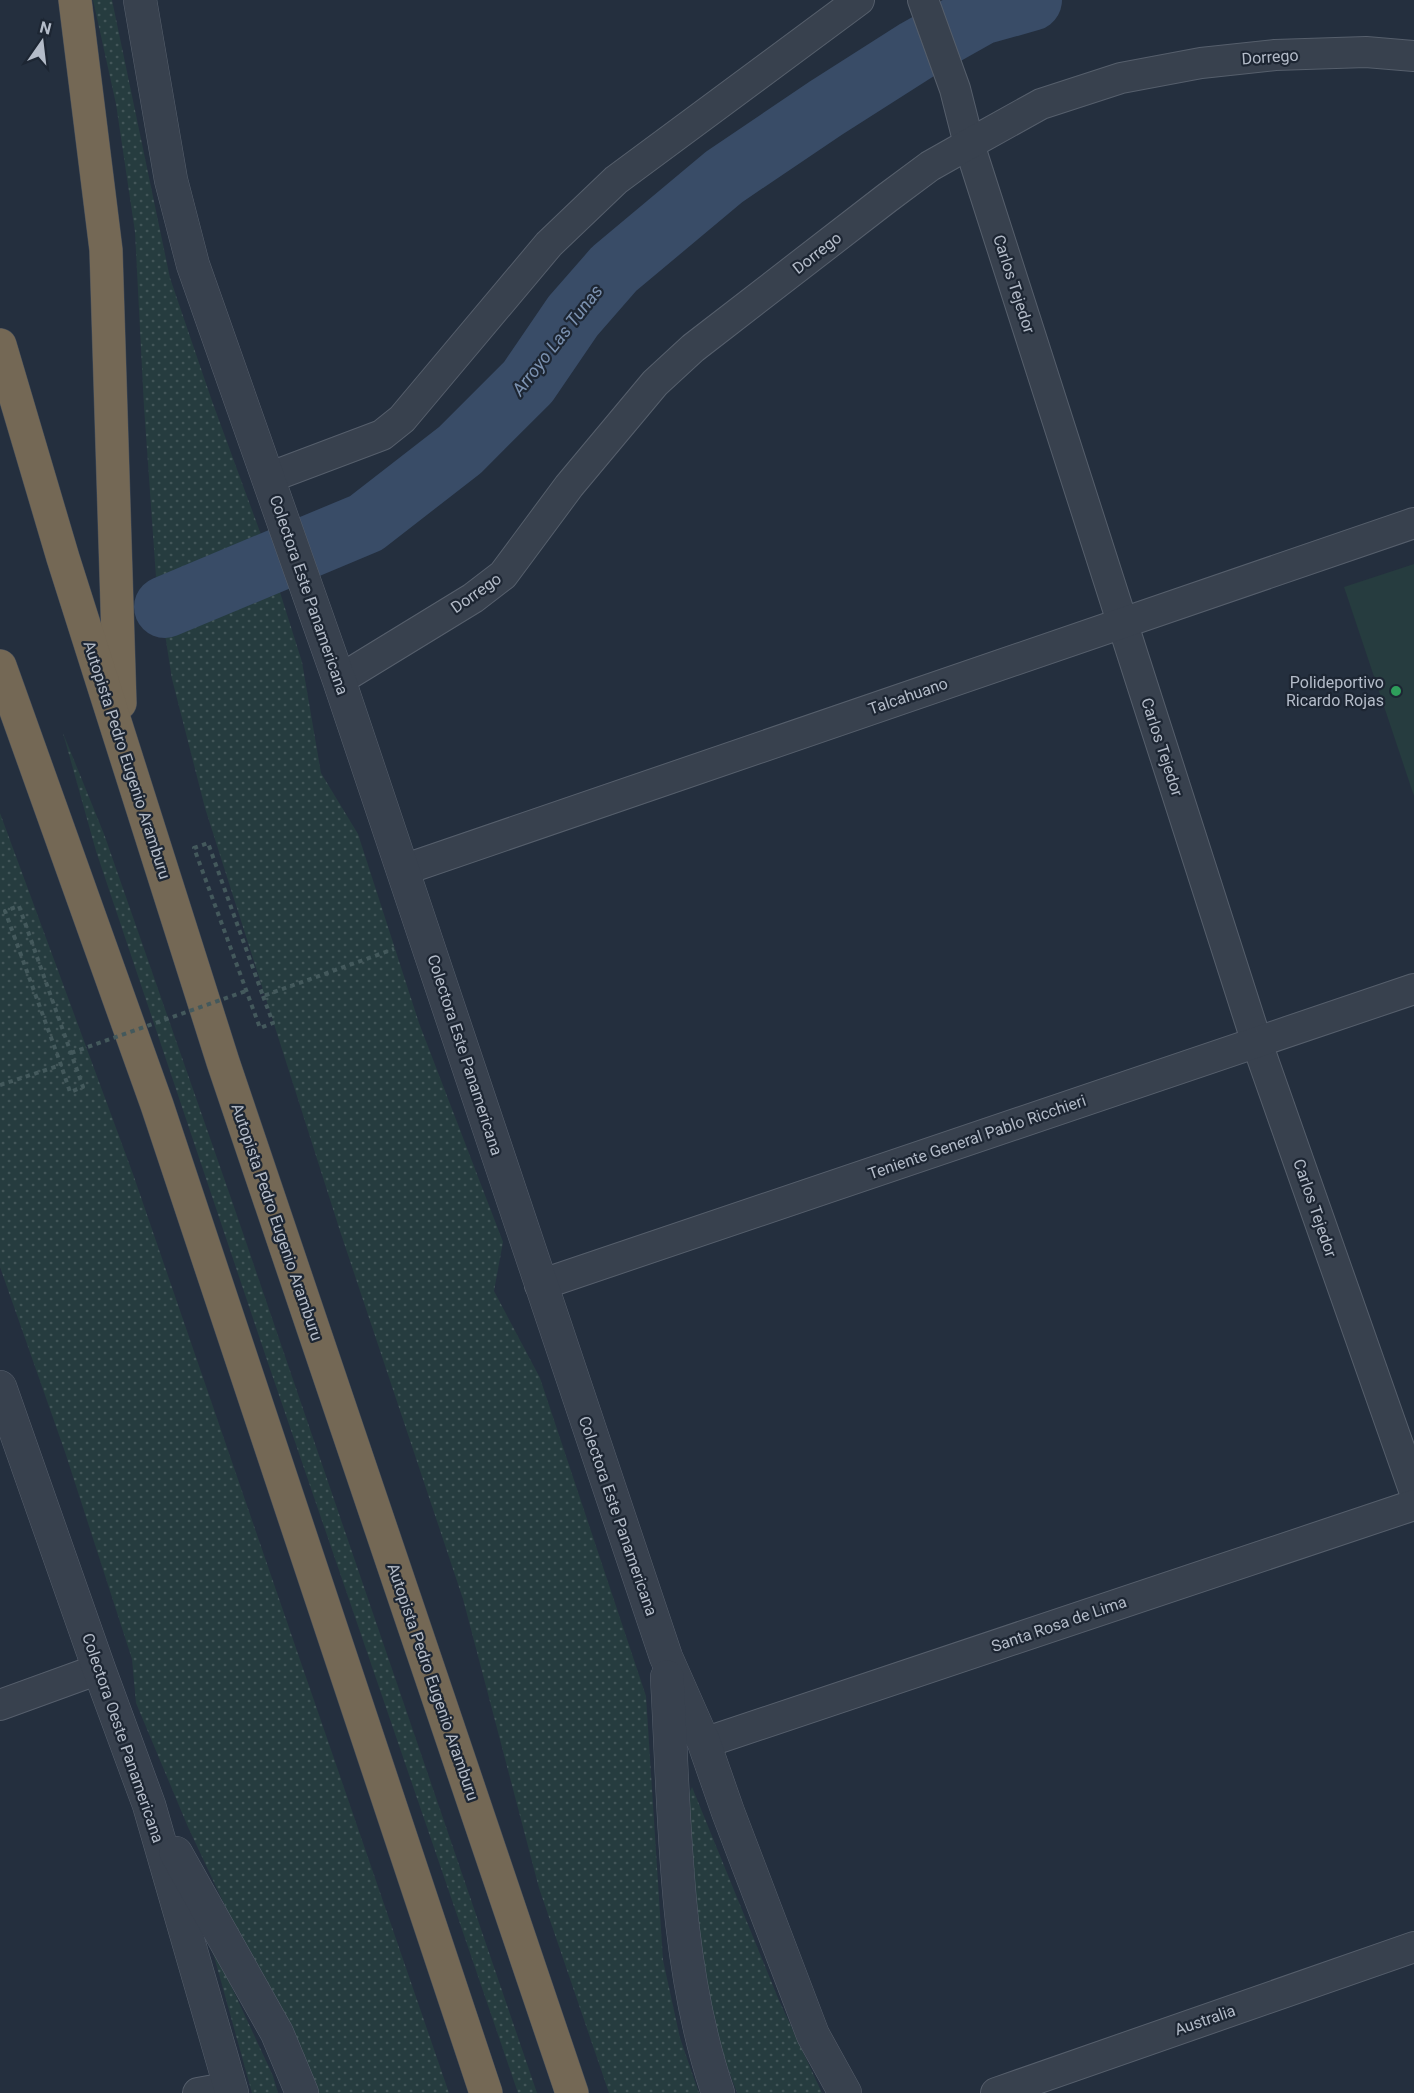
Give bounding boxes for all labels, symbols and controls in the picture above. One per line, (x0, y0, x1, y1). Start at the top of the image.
north arrow (12, 12, 72, 72)
text: N (38, 17, 53, 39)
street label: Dorrego (1241, 46, 1299, 68)
street label: Dorrego (789, 228, 845, 278)
street label: Carlos Tejedor (989, 232, 1039, 336)
water label: Arroyo Las Tunas (507, 280, 607, 400)
street label: Colectora Este Panamericana (266, 493, 352, 697)
street label: Dorrego (447, 569, 505, 617)
street label: Autopista Pedro Eugenio Aramburu (79, 638, 175, 882)
place label: Polideportivo Ricardo Rojas (1286, 673, 1384, 710)
street label: Talcahuano (866, 674, 950, 718)
marker: Polideportivo Ricardo Rojas (1389, 684, 1403, 698)
street label: Carlos Tejedor (1137, 695, 1187, 799)
street label: Colectora Este Panamericana (424, 952, 506, 1158)
street label: Teniente General Pablo Ricchieri (866, 1091, 1088, 1183)
street label: Autopista Pedro Eugenio Aramburu (227, 1101, 327, 1343)
street label: Carlos Tejedor (1289, 1156, 1341, 1260)
street label: Colectora Este Panamericana (575, 1414, 661, 1618)
street label: Autopista Pedro Eugenio Aramburu (383, 1561, 483, 1803)
street label: Santa Rosa de Lima (989, 1592, 1129, 1656)
street label: Colectora Oeste Panamericana (78, 1631, 168, 1845)
street label: Australia (1172, 2001, 1238, 2039)

